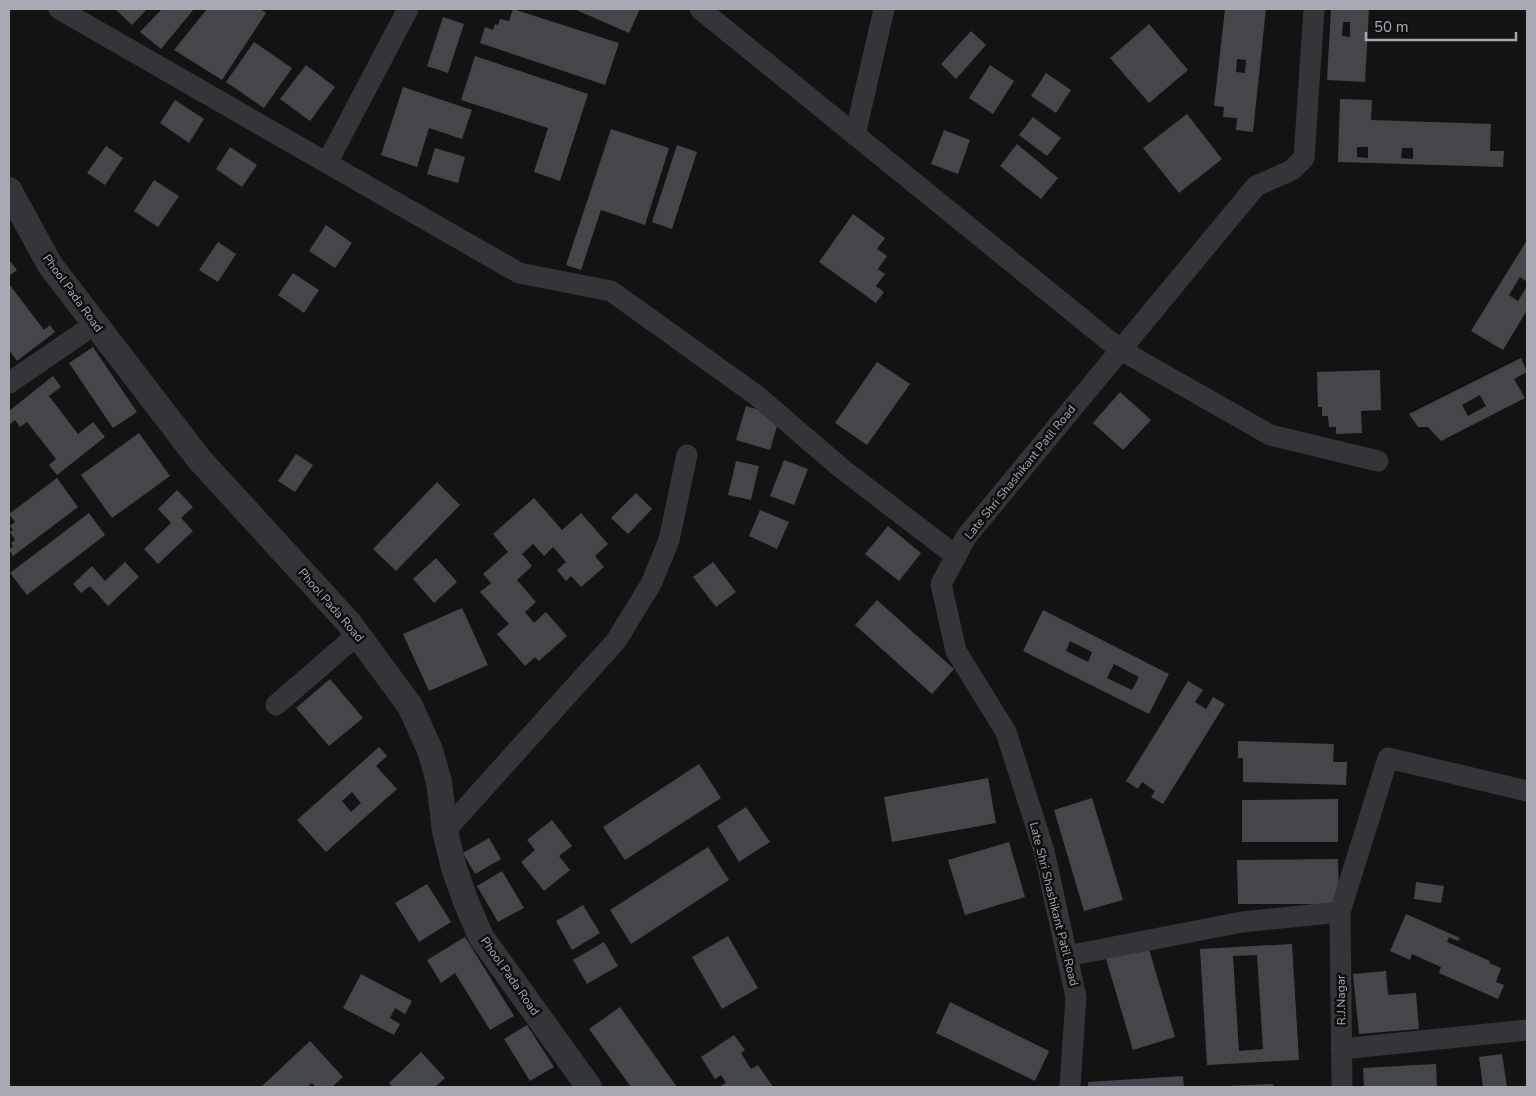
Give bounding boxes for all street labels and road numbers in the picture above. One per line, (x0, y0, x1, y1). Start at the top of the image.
street label: Phool Pada Road (39, 251, 107, 335)
street label: Late Shri Shashikant Patil Road (961, 402, 1079, 542)
street label: Phool Pada Road (295, 565, 367, 645)
street label: Late Shri Shashikant Patil Road (1026, 820, 1082, 988)
street label: Phool Pada Road (477, 934, 543, 1018)
street label: R.J.Nagar (1333, 974, 1349, 1025)

